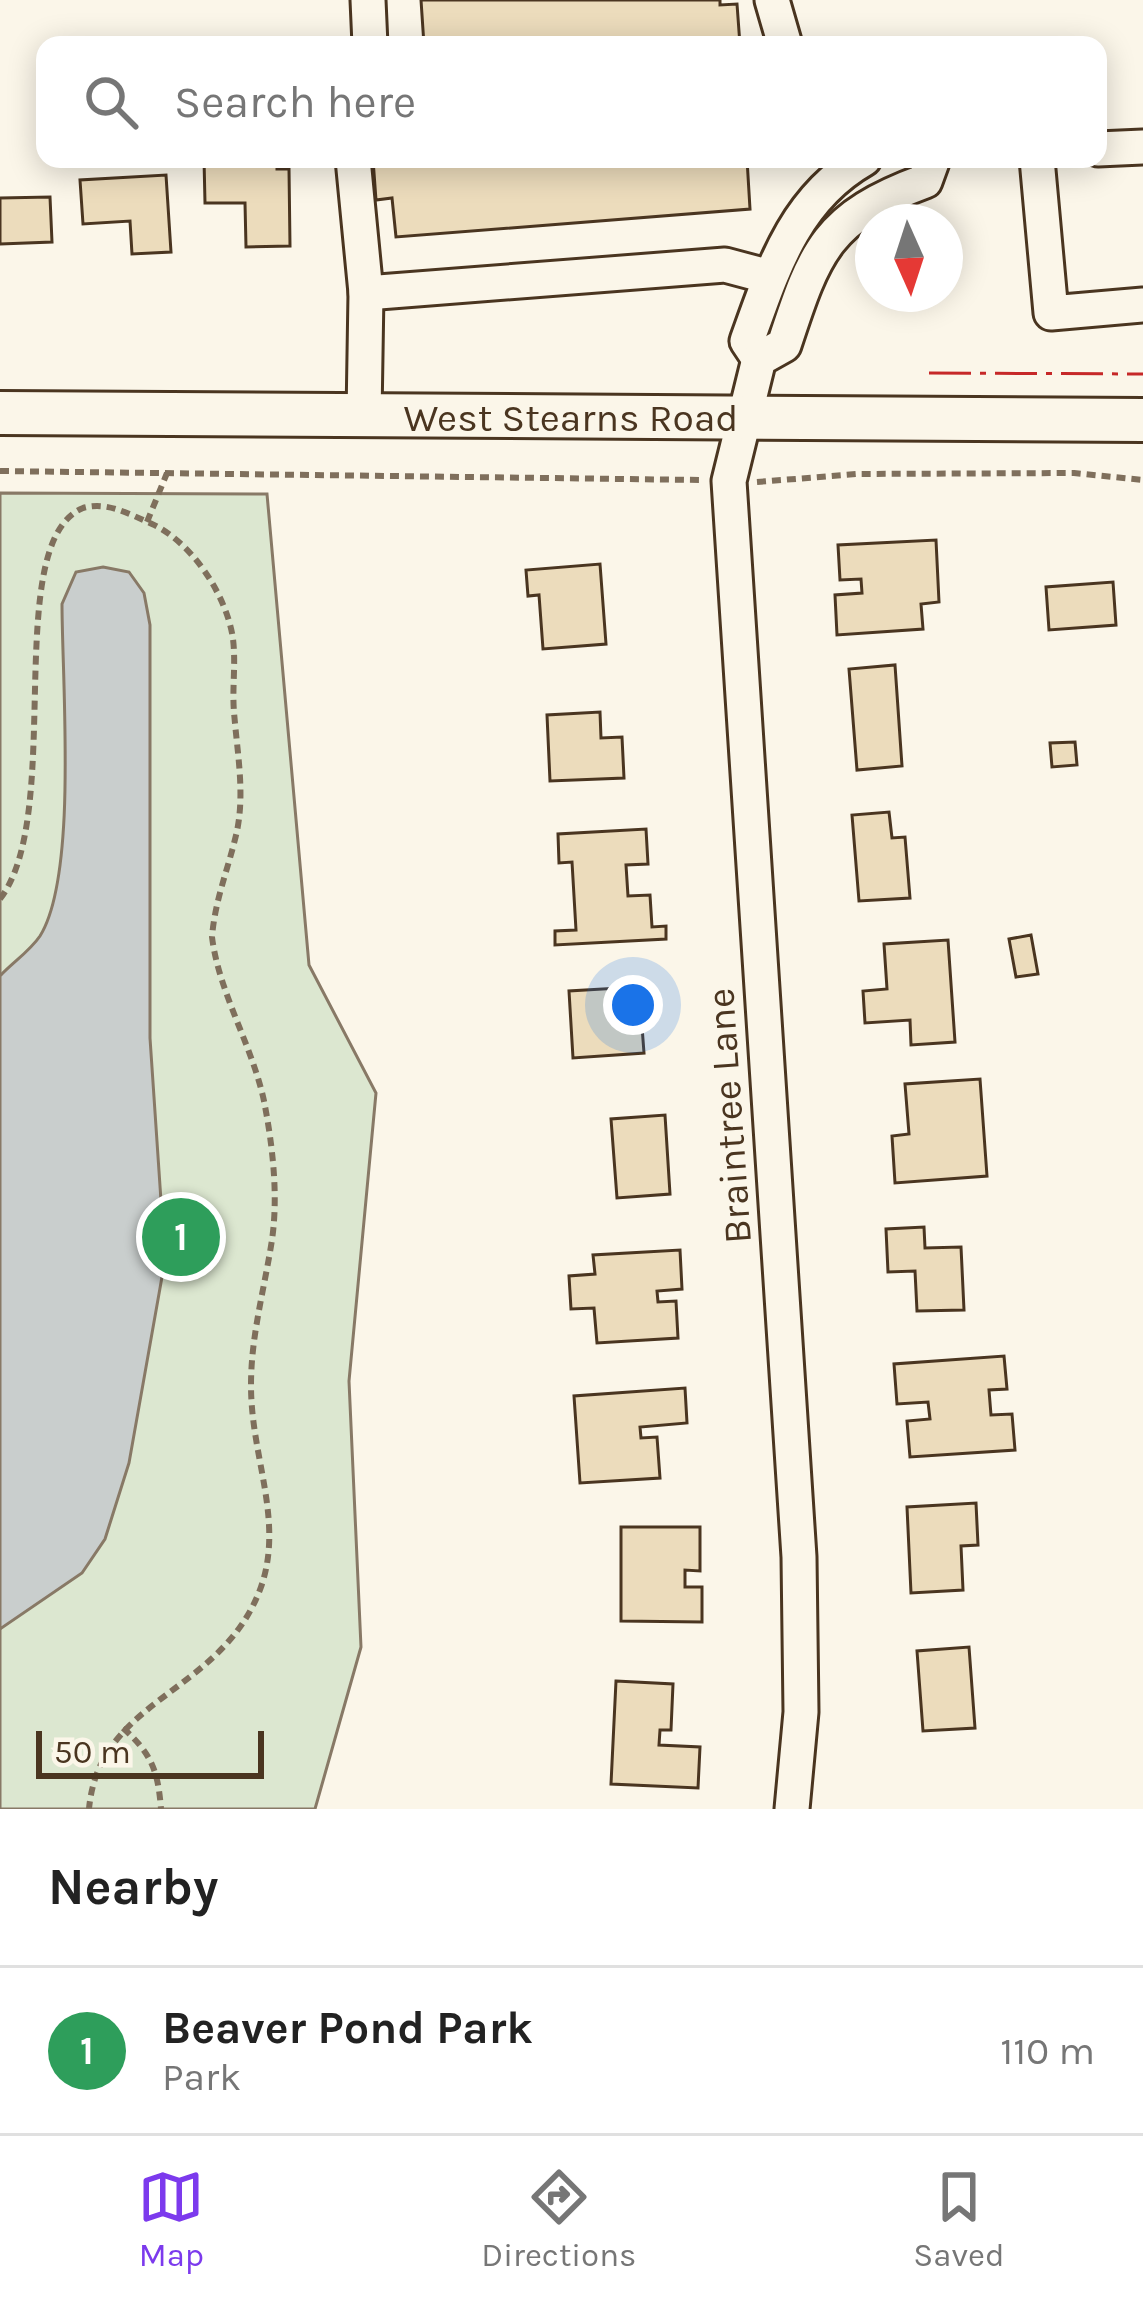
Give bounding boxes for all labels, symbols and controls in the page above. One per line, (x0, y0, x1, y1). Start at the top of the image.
search box (36, 36, 1107, 168)
icon: search (78, 69, 144, 135)
text: Search here (174, 76, 416, 128)
north arrow (855, 204, 963, 312)
street label: West Stearns Road (404, 395, 738, 441)
your location (603, 975, 663, 1035)
street label: Braintree Lane (697, 986, 761, 1245)
pin: 1 (142, 1192, 220, 1282)
scale bar (36, 1725, 264, 1778)
text: 50 m (54, 1733, 131, 1771)
text: Nearby (48, 1857, 218, 1917)
text: Beaver Pond Park (162, 2002, 533, 2054)
text: 1 (80, 2028, 94, 2074)
text: 110 m (1000, 2028, 1095, 2074)
text: Park (162, 2054, 241, 2100)
tab: Map (138, 2164, 204, 2274)
tab: Directions (481, 2164, 636, 2274)
tab: Saved (913, 2164, 1005, 2274)

